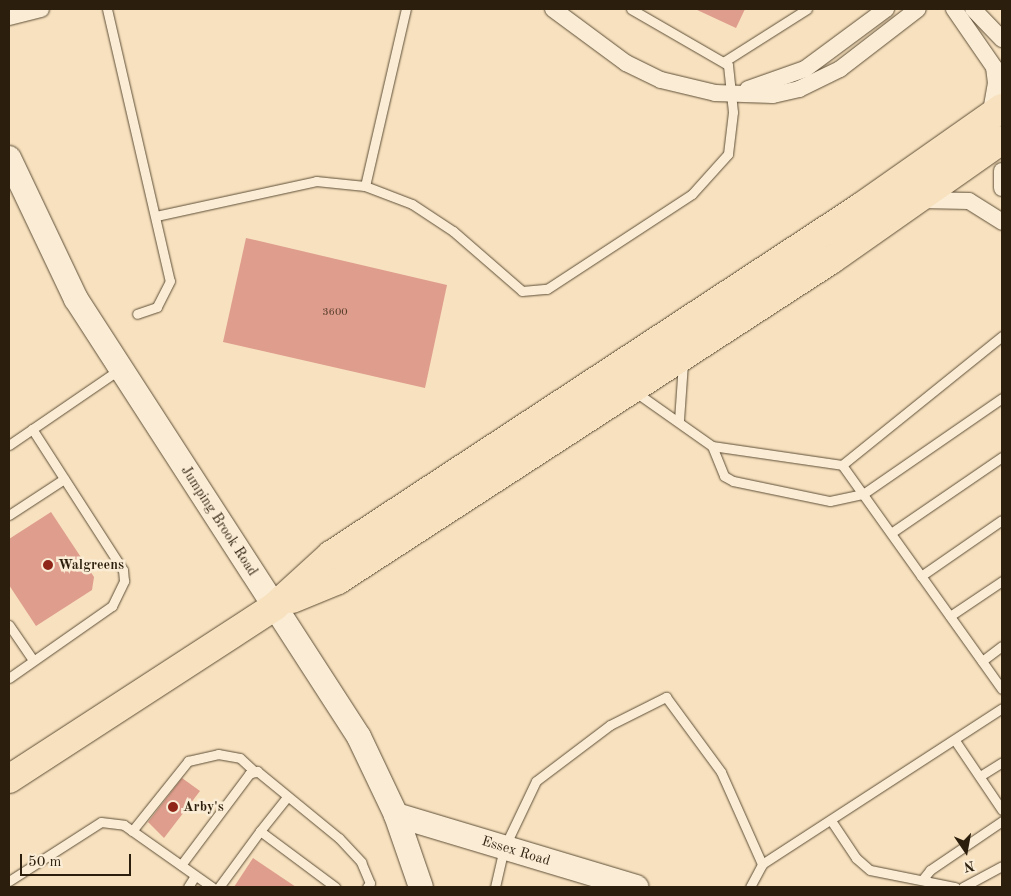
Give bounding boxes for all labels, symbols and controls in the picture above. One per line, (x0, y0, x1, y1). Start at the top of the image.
house number: 3600 (322, 306, 348, 320)
street label: Jumping Brook Road (177, 463, 261, 579)
place label: Walgreens (58, 557, 124, 573)
marker: Walgreens (42, 559, 54, 571)
place label: Arby's (183, 799, 224, 815)
marker: Arby's (167, 801, 179, 813)
north arrow (941, 826, 991, 876)
street label: Essex Road (480, 833, 552, 869)
scale bar (22, 844, 134, 876)
text: 50 m (28, 855, 62, 870)
text: N (962, 858, 976, 874)

